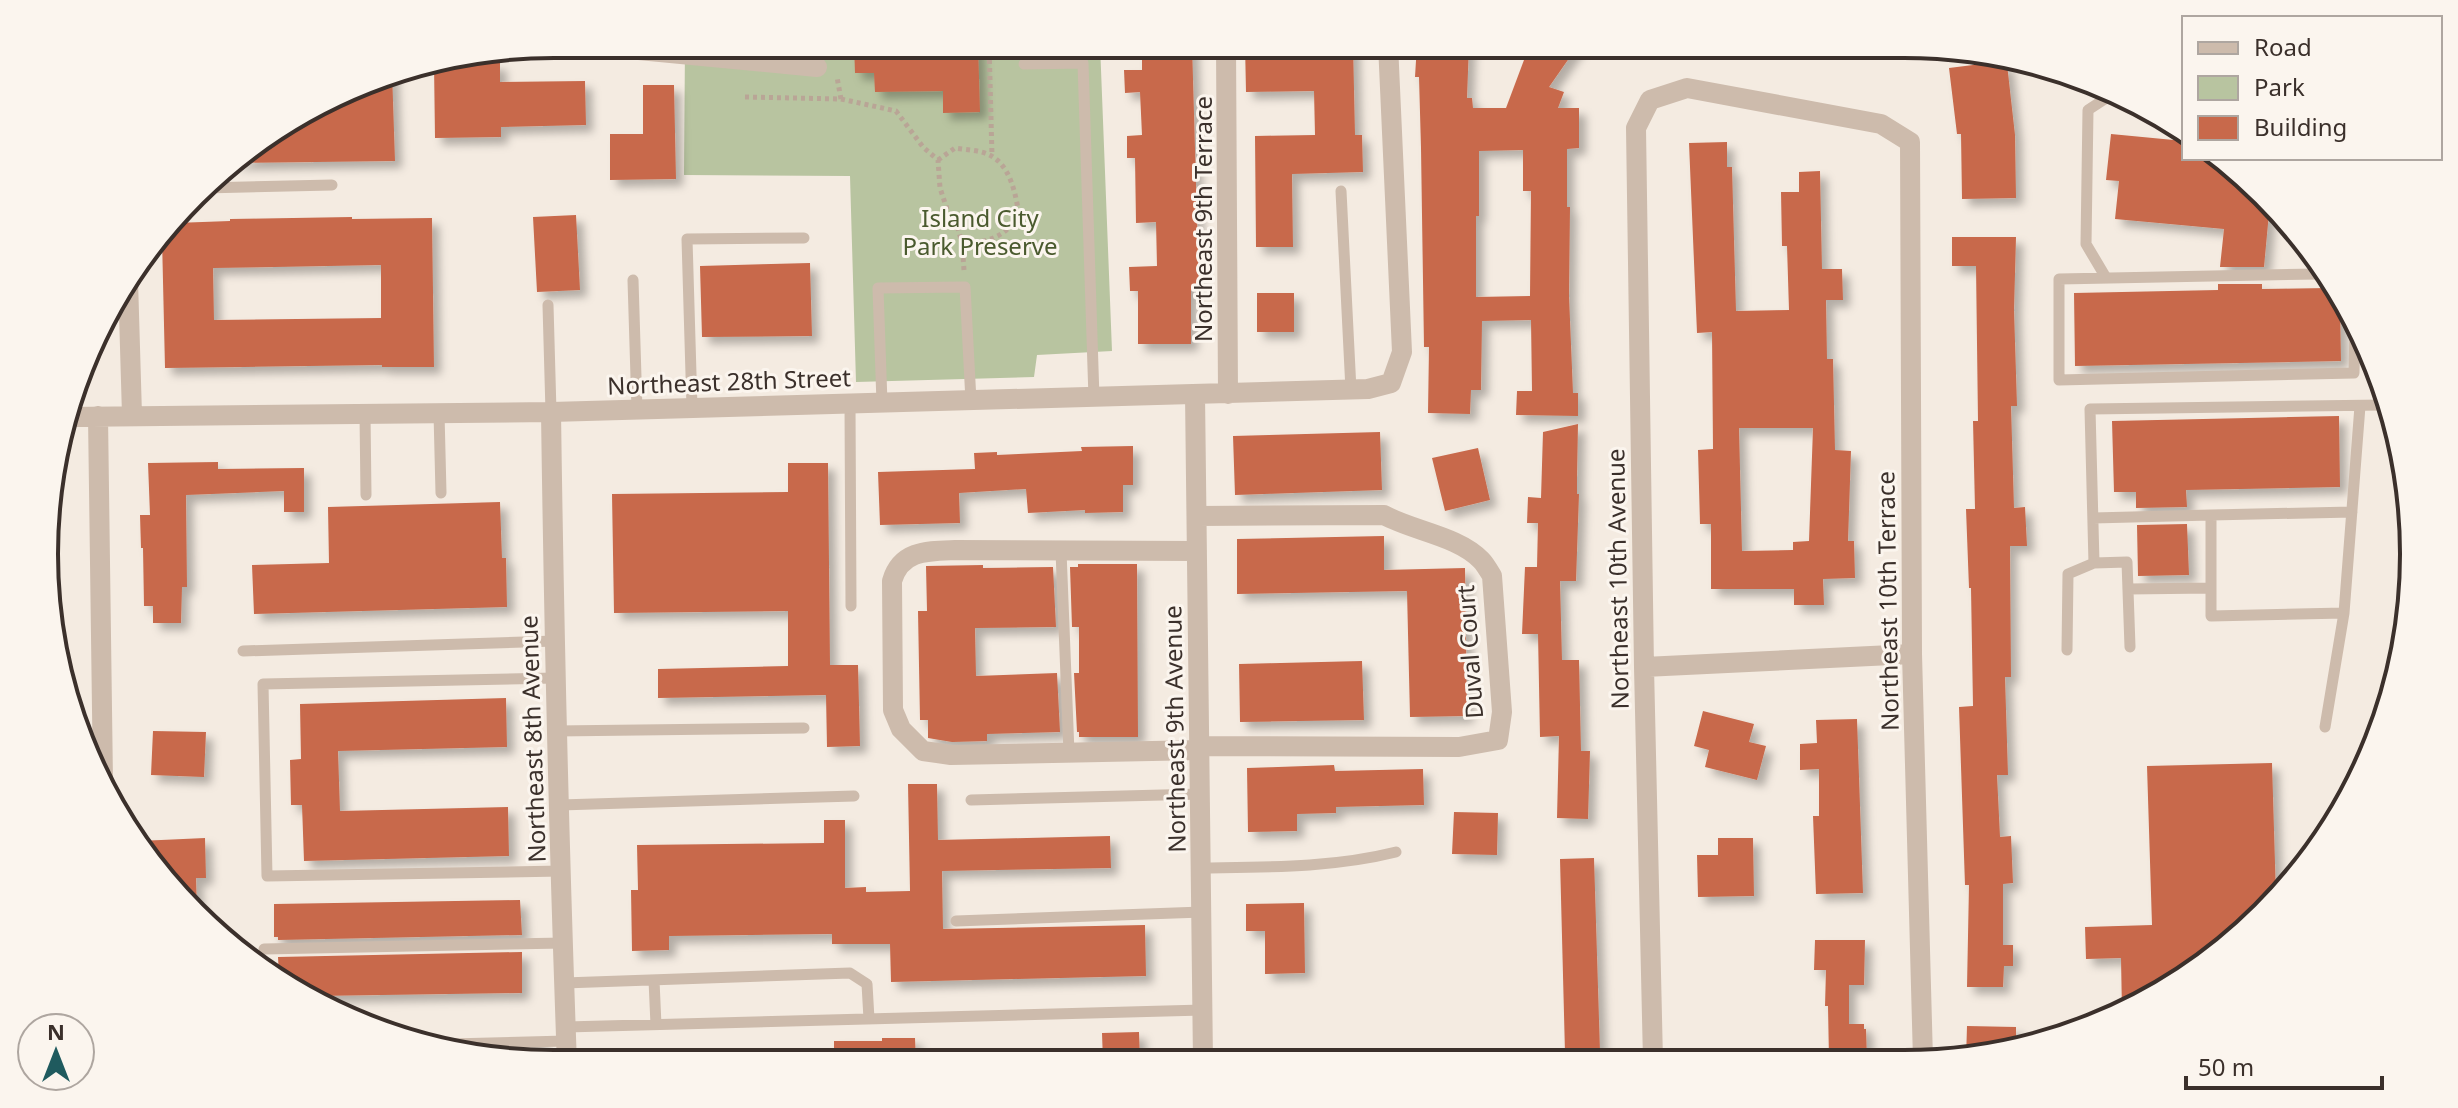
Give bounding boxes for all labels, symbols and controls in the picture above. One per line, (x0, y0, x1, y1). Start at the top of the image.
legend (2182, 16, 2442, 160)
text: Road (2254, 30, 2312, 63)
text: Park (2254, 70, 2305, 103)
street label: Northeast 9th Terrace (1186, 96, 1219, 342)
text: Building (2254, 110, 2347, 143)
park label: Island City Park Preserve (902, 201, 1058, 262)
street label: Northeast 28th Street (607, 360, 852, 402)
street label: Northeast 10th Avenue (1598, 448, 1636, 710)
street label: Northeast 10th Terrace (1868, 471, 1906, 731)
street label: Duval Court (1448, 584, 1490, 720)
street label: Northeast 9th Avenue (1155, 605, 1193, 853)
street label: Northeast 8th Avenue (511, 615, 553, 863)
north arrow (16, 1012, 96, 1092)
text: N (47, 1016, 65, 1046)
scale bar (2186, 1040, 2382, 1090)
text: 50 m (2198, 1050, 2254, 1083)

